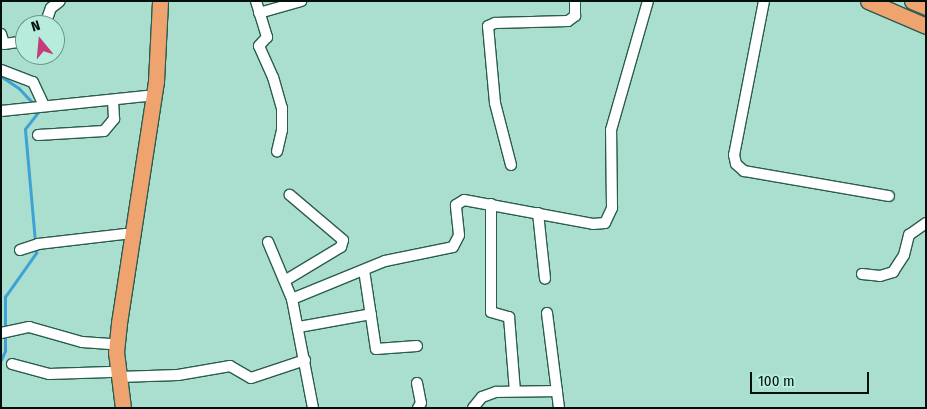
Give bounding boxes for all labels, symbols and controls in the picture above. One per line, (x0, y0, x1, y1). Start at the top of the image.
north arrow (15, 15, 65, 65)
text: N (29, 17, 42, 35)
scale bar (752, 362, 871, 394)
text: 100 m (758, 372, 795, 390)

